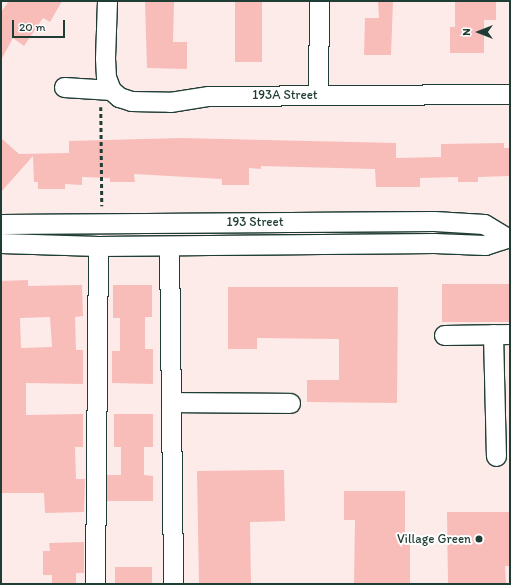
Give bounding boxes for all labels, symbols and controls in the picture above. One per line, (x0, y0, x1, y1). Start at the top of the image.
scale bar (14, 12, 67, 38)
north arrow (459, 12, 499, 52)
text: 20 m (19, 20, 46, 34)
text: N (460, 28, 473, 36)
street label: 193A Street (252, 87, 318, 103)
street label: 193 Street (226, 214, 284, 230)
place label: Village Green (397, 531, 471, 547)
marker: Village Green (474, 534, 484, 544)

